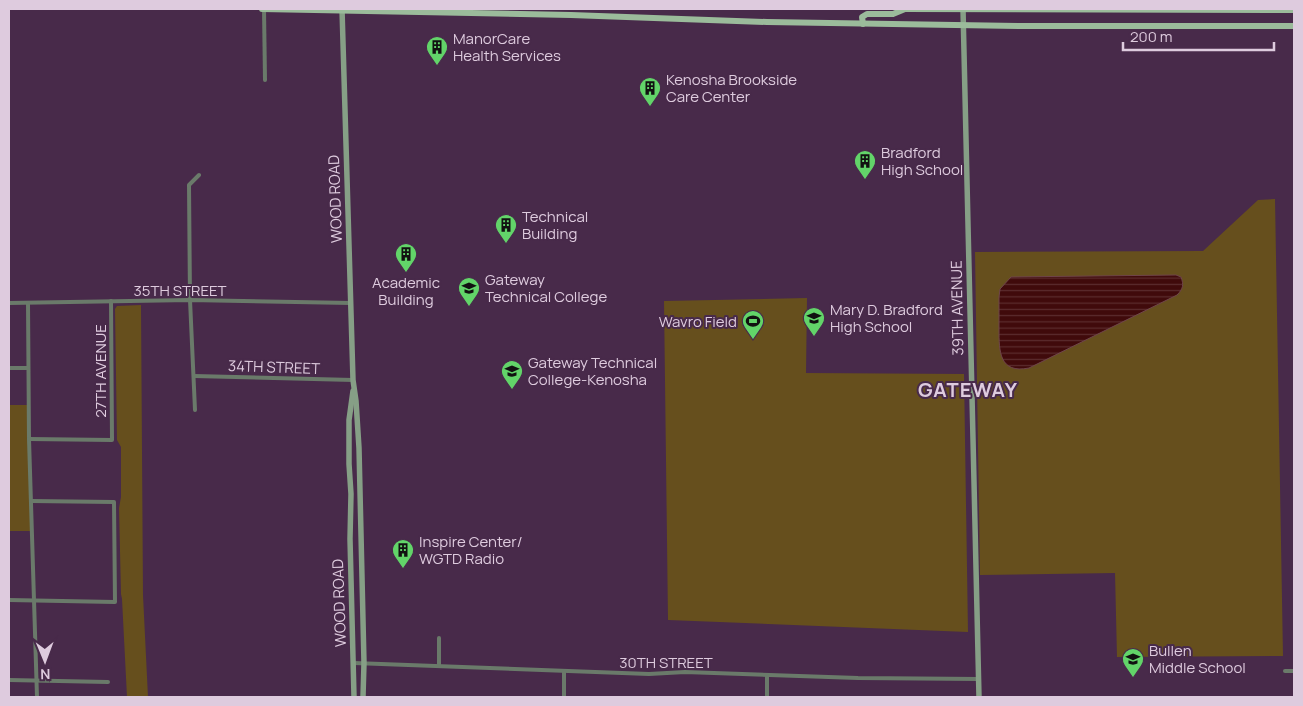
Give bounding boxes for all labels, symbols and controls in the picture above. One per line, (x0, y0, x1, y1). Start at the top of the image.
scale bar (1123, 20, 1274, 52)
text: 200 m (1130, 26, 1173, 47)
place label: ManorCare Health Services (453, 28, 561, 66)
building icon: ManorCare Health Services (425, 35, 449, 66)
place label: Kenosha Brookside Care Center (666, 69, 797, 107)
building icon: Kenosha Brookside Care Center (638, 76, 662, 107)
place label: Bradford High School (881, 142, 963, 180)
building icon: Bradford High School (853, 149, 877, 180)
street label: WOOD ROAD (323, 155, 347, 243)
place label: Technical Building (522, 206, 588, 244)
building icon: Technical Building (494, 213, 518, 244)
building icon: Academic Building (394, 242, 418, 273)
street label: 39TH AVENUE (946, 260, 968, 356)
place label: Gateway Technical College (485, 269, 607, 307)
place label: Academic Building (372, 272, 440, 310)
school or university icon: Gateway Technical College (457, 276, 481, 307)
street label: 35TH STREET (134, 280, 226, 301)
place label: Mary D. Bradford High School (830, 299, 943, 337)
school or university icon: Mary D. Bradford High School (802, 306, 826, 337)
sports icon: Wavro Field (741, 309, 765, 340)
place label: Wavro Field (659, 311, 737, 332)
street label: 27TH AVENUE (90, 324, 111, 418)
place label: Gateway Technical College-Kenosha (528, 352, 657, 390)
street label: 34TH STREET (228, 355, 320, 379)
school or university icon: Gateway Technical College-Kenosha (500, 359, 524, 390)
district label: GATEWAY (918, 376, 1018, 403)
place label: Inspire Center/ WGTD Radio (419, 531, 523, 569)
building icon: Inspire Center/ WGTD Radio (391, 538, 415, 569)
street label: WOOD ROAD (327, 559, 351, 647)
north arrow (20, 636, 70, 686)
place label: Bullen Middle School (1149, 640, 1246, 678)
school or university icon: Bullen Middle School (1121, 647, 1145, 678)
street label: 30TH STREET (619, 652, 713, 673)
text: N (40, 665, 50, 684)

